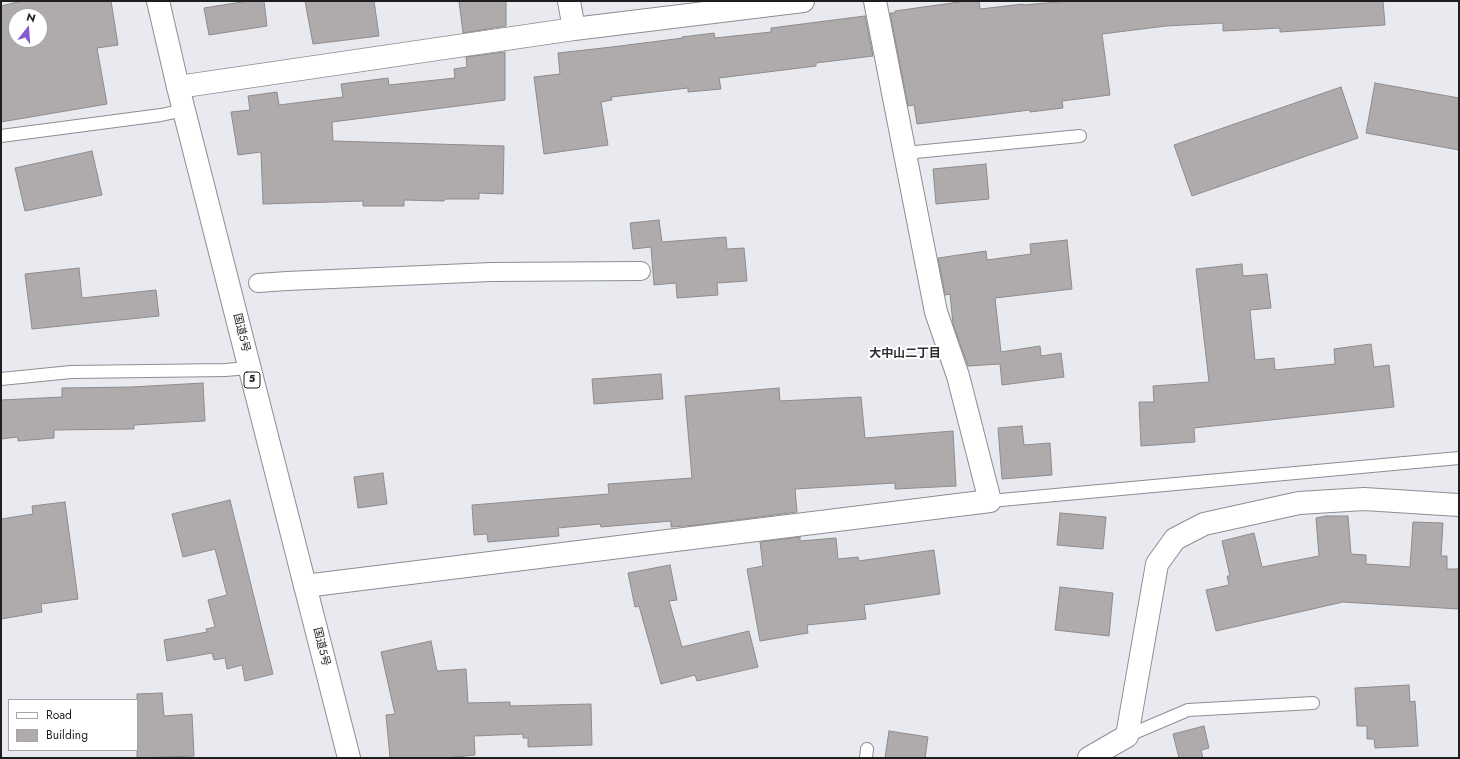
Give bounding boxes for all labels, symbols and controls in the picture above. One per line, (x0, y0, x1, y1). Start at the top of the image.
north arrow (8, 8, 48, 48)
text: N (25, 9, 38, 26)
street label: 国道5号 (230, 312, 252, 354)
district label: 大中山二丁目 (869, 347, 941, 361)
road number: 5 (244, 372, 260, 388)
street label: 国道5号 (310, 626, 332, 668)
legend (8, 699, 138, 751)
text: Road (46, 706, 72, 724)
text: Building (46, 726, 88, 744)

